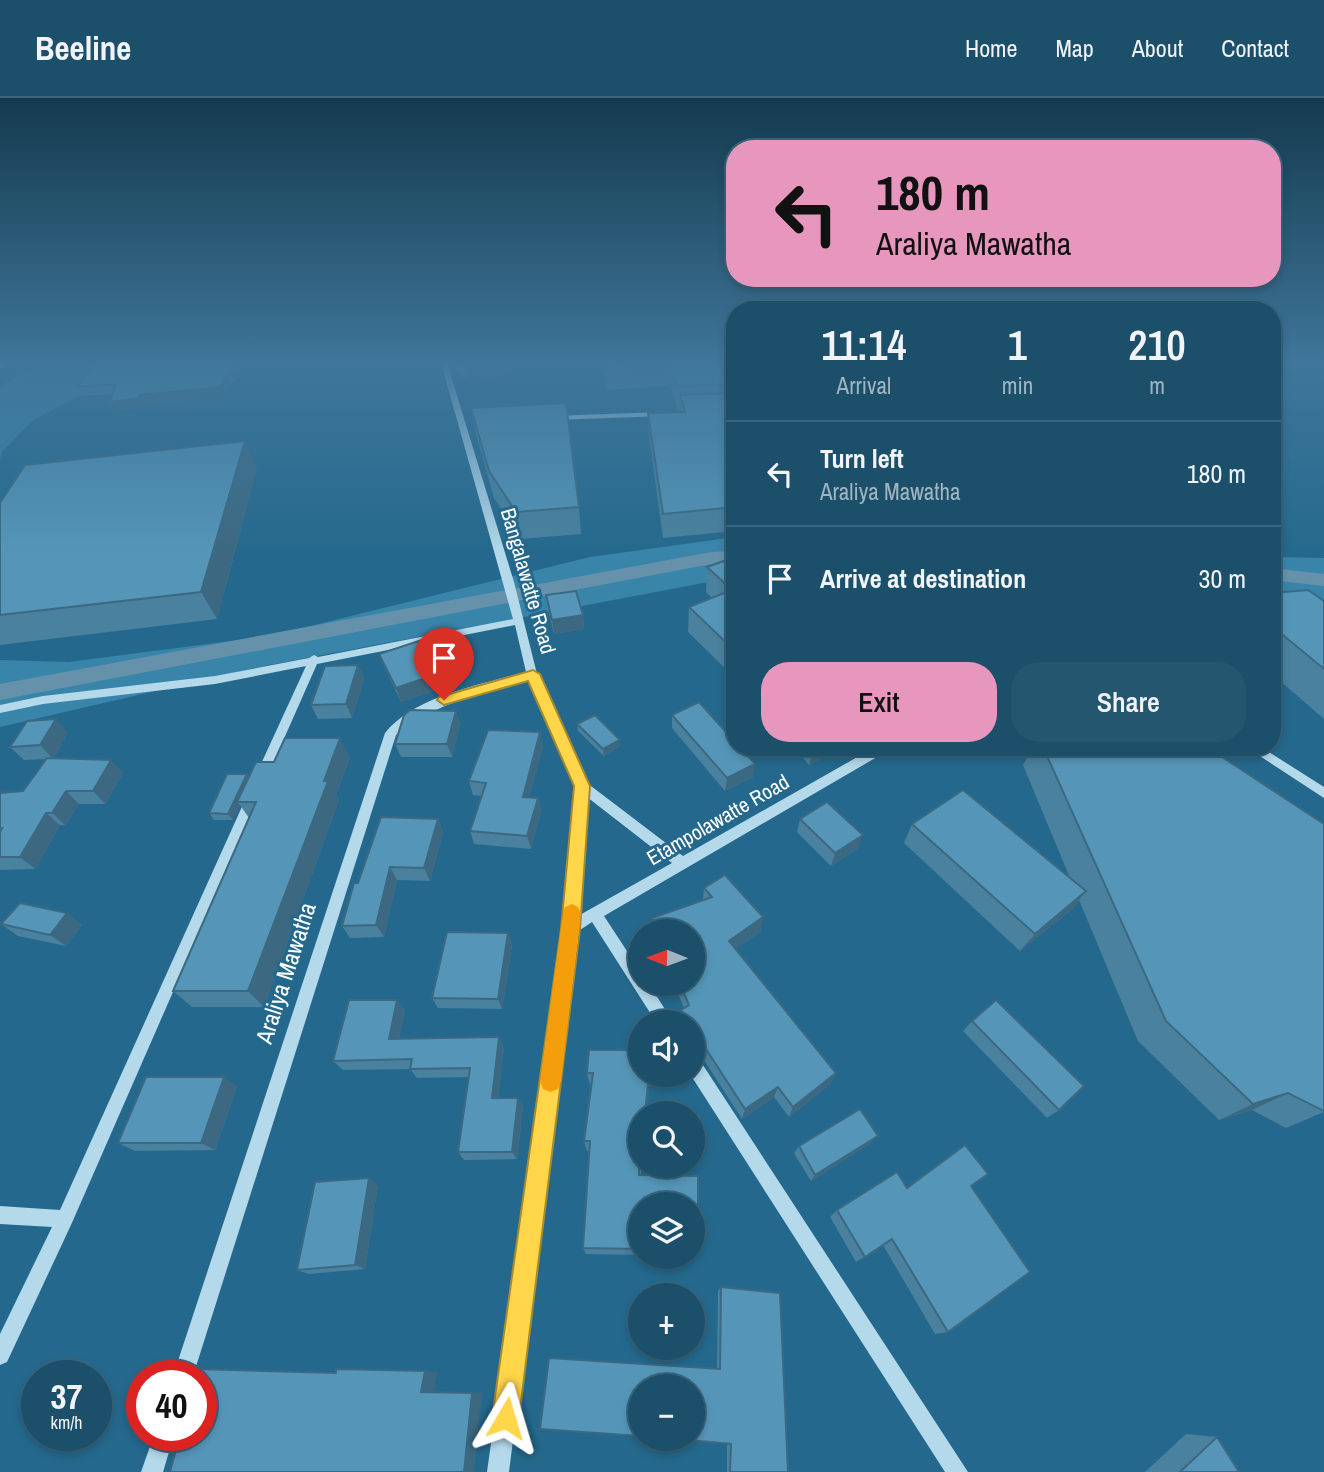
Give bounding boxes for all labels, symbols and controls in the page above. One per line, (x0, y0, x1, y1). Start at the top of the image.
text: Beeline (35, 26, 131, 70)
text: Home (965, 32, 1017, 64)
text: Map (1055, 32, 1094, 64)
text: About (1132, 32, 1183, 64)
text: Contact (1221, 32, 1289, 64)
text: 180 m (876, 159, 990, 225)
icon: left (761, 168, 852, 259)
text: Araliya Mawatha (876, 222, 1071, 265)
text: 11:14 (821, 317, 907, 373)
text: 1 (1008, 317, 1027, 373)
text: 210 (1128, 317, 1186, 373)
text: Arrival (837, 370, 891, 401)
text: min (1002, 370, 1033, 401)
text: m (1149, 370, 1165, 401)
text: Turn left (820, 441, 904, 476)
icon: left (761, 455, 799, 493)
text: 180 m (1187, 456, 1246, 491)
text: Araliya Mawatha (820, 476, 960, 507)
street label: Bangalawatte Road (494, 505, 563, 657)
icon: arrive (761, 560, 799, 598)
text: Arrive at destination (820, 561, 1026, 596)
text: 30 m (1199, 561, 1246, 596)
pin (414, 628, 474, 700)
icon: arrive (425, 639, 463, 677)
button: Exit (761, 662, 997, 742)
button: Share (1011, 662, 1246, 742)
street label: Etampolawatte Road (641, 767, 794, 872)
street label: Araliya Mawatha (247, 898, 323, 1048)
north arrow (628, 919, 705, 996)
map controls (628, 919, 705, 1451)
button: sound (628, 1010, 705, 1087)
button: search (628, 1101, 705, 1178)
button: layers (628, 1192, 705, 1269)
button: + (628, 1283, 705, 1360)
speed limit sign: 40 (126, 1360, 217, 1451)
text: 37 (51, 1373, 82, 1420)
button: − (628, 1374, 705, 1451)
position arrow (469, 1381, 543, 1455)
text: km/h (51, 1410, 83, 1435)

